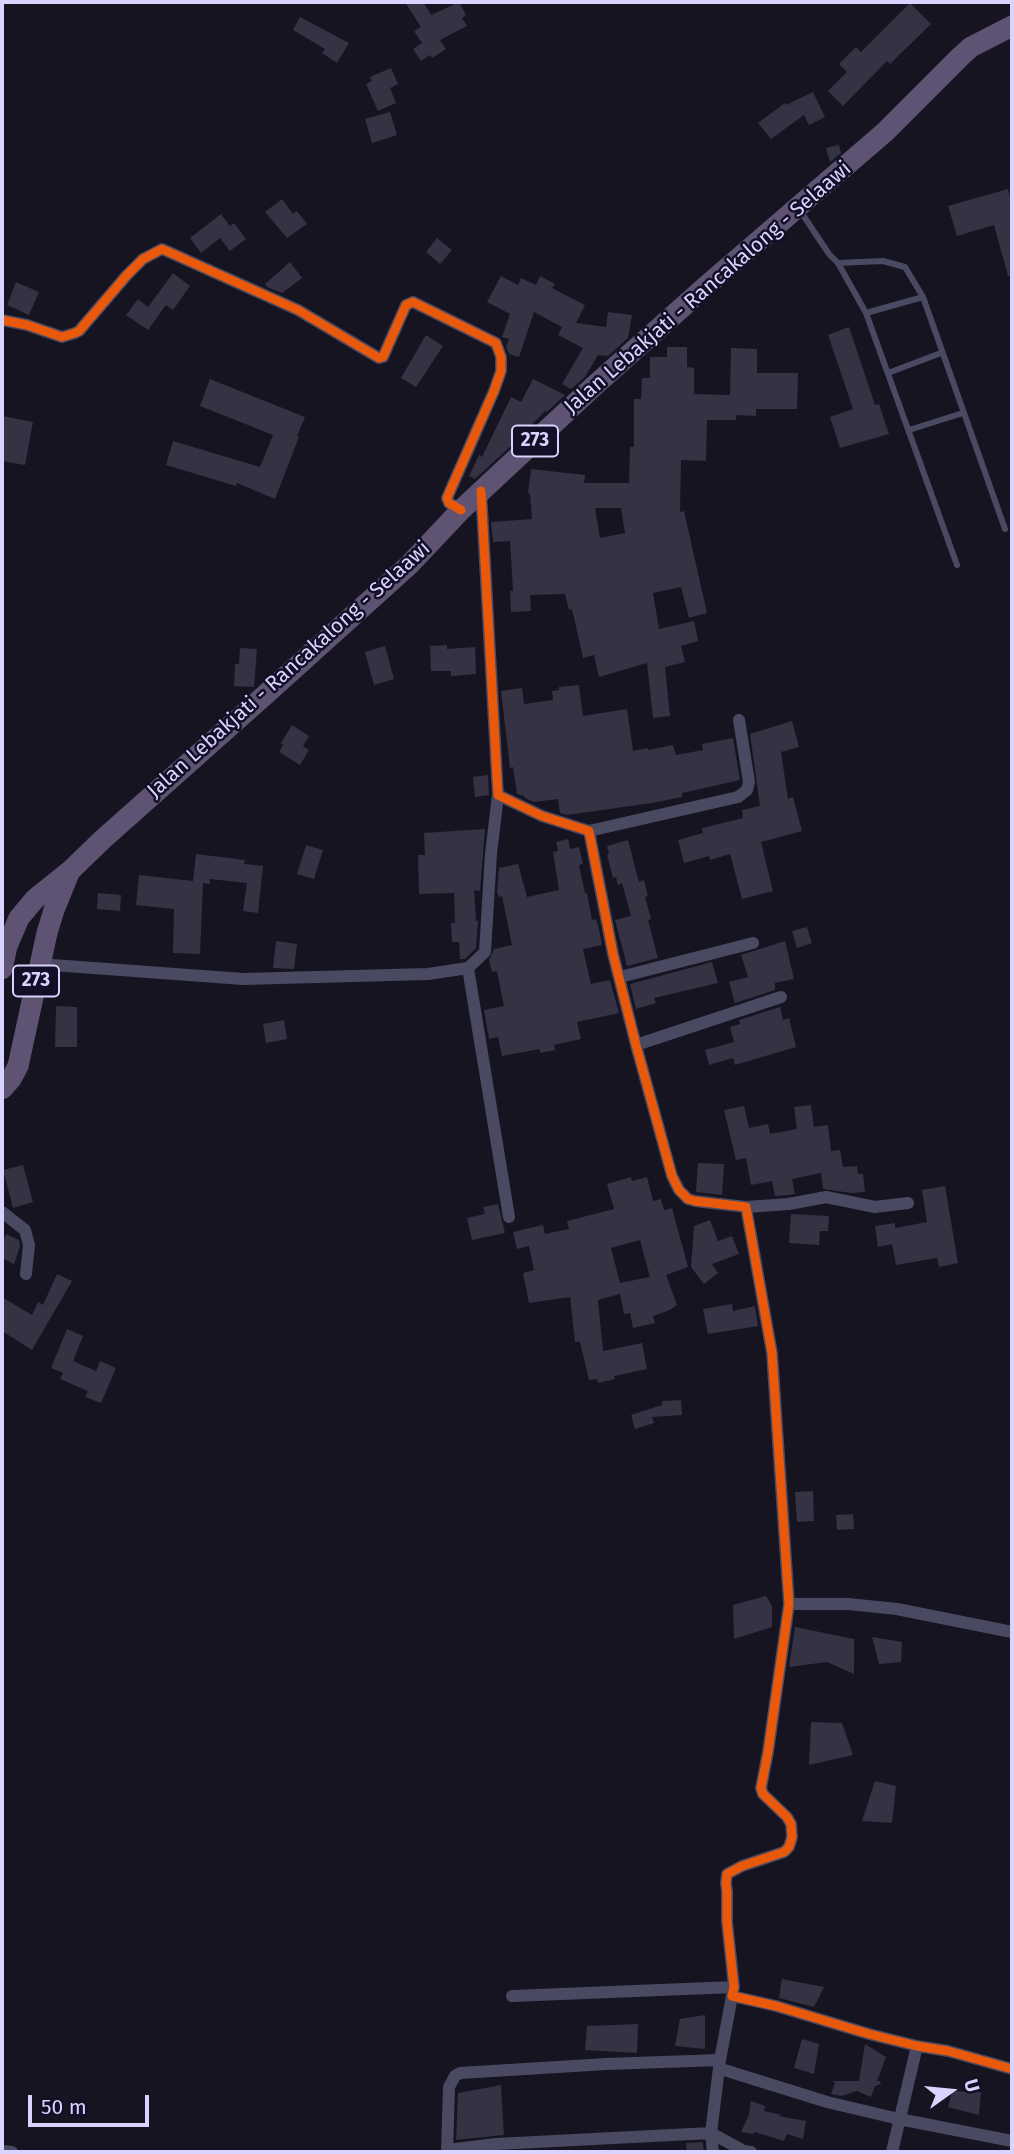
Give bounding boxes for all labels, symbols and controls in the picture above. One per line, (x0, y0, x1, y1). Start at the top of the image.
street label: Jalan Lebakjati - Rancakalong - Selaawi (559, 156, 857, 420)
road number: 273 (512, 426, 558, 456)
street label: Jalan Lebakjati - Rancakalong - Selaawi (142, 536, 436, 804)
road number: 273 (13, 965, 59, 996)
north arrow (916, 2056, 986, 2126)
text: U (959, 2076, 984, 2094)
scale bar (32, 2080, 152, 2124)
text: 50 m (41, 2094, 87, 2120)

